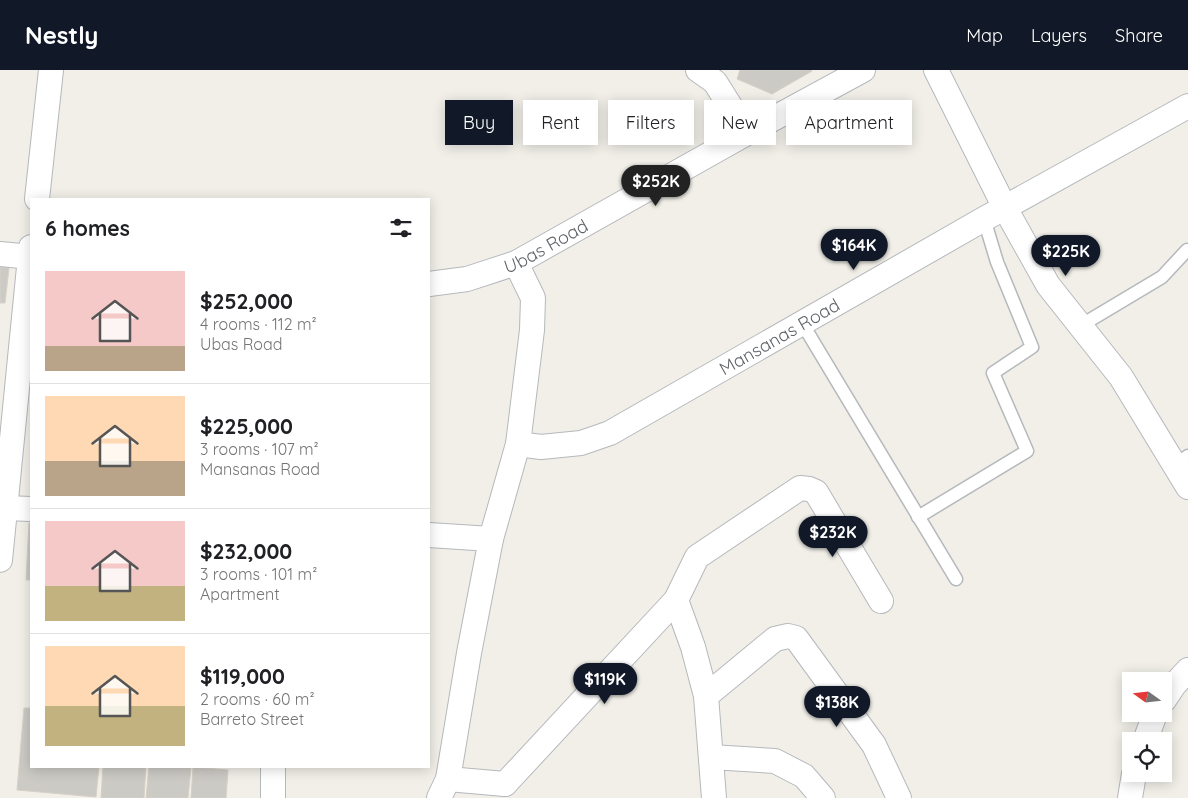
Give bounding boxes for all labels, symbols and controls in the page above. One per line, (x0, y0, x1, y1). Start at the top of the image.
text: Nestly (25, 20, 98, 50)
text: Map (966, 24, 1003, 47)
text: Layers (1031, 24, 1087, 47)
text: Share (1115, 24, 1163, 47)
chip: Buy (445, 100, 513, 145)
chip: Rent (523, 100, 598, 145)
chip: Filters (608, 100, 694, 145)
chip: New (704, 100, 776, 145)
chip: Apartment (786, 100, 912, 145)
pin: $252K (621, 164, 691, 207)
text: $252K (632, 171, 680, 191)
street label: Ubas Road (501, 213, 592, 278)
icon: filters (387, 214, 415, 242)
text: 6 homes (45, 215, 130, 241)
pin: $164K (819, 228, 889, 271)
pin: $225K (1031, 234, 1101, 277)
text: $164K (832, 235, 876, 255)
text: $225K (1042, 241, 1090, 261)
text: $252,000 (200, 288, 293, 314)
icon: home (85, 291, 145, 351)
street label: Mansanas Road (715, 293, 844, 380)
text: 4 rooms · 112 m² (200, 314, 317, 334)
text: Ubas Road (200, 334, 282, 354)
text: $225,000 (200, 413, 293, 439)
icon: home (85, 416, 145, 476)
text: 3 rooms · 107 m² (200, 439, 319, 459)
text: Mansanas Road (200, 459, 320, 479)
pin: $232K (798, 516, 868, 558)
text: $232K (810, 522, 856, 542)
text: $232,000 (200, 538, 292, 564)
icon: home (85, 541, 145, 601)
text: 3 rooms · 101 m² (200, 564, 317, 584)
text: Apartment (200, 584, 280, 604)
pin: $119K (570, 662, 640, 705)
text: $119,000 (200, 663, 285, 689)
icon: home (85, 666, 145, 726)
text: $119K (584, 669, 626, 689)
north arrow (1122, 672, 1172, 722)
map controls (1122, 672, 1172, 782)
pin: $138K (802, 686, 872, 728)
text: 2 rooms · 60 m² (200, 689, 314, 709)
text: $138K (815, 692, 859, 712)
text: Barreto Street (200, 709, 304, 729)
button: locate (1122, 732, 1172, 782)

